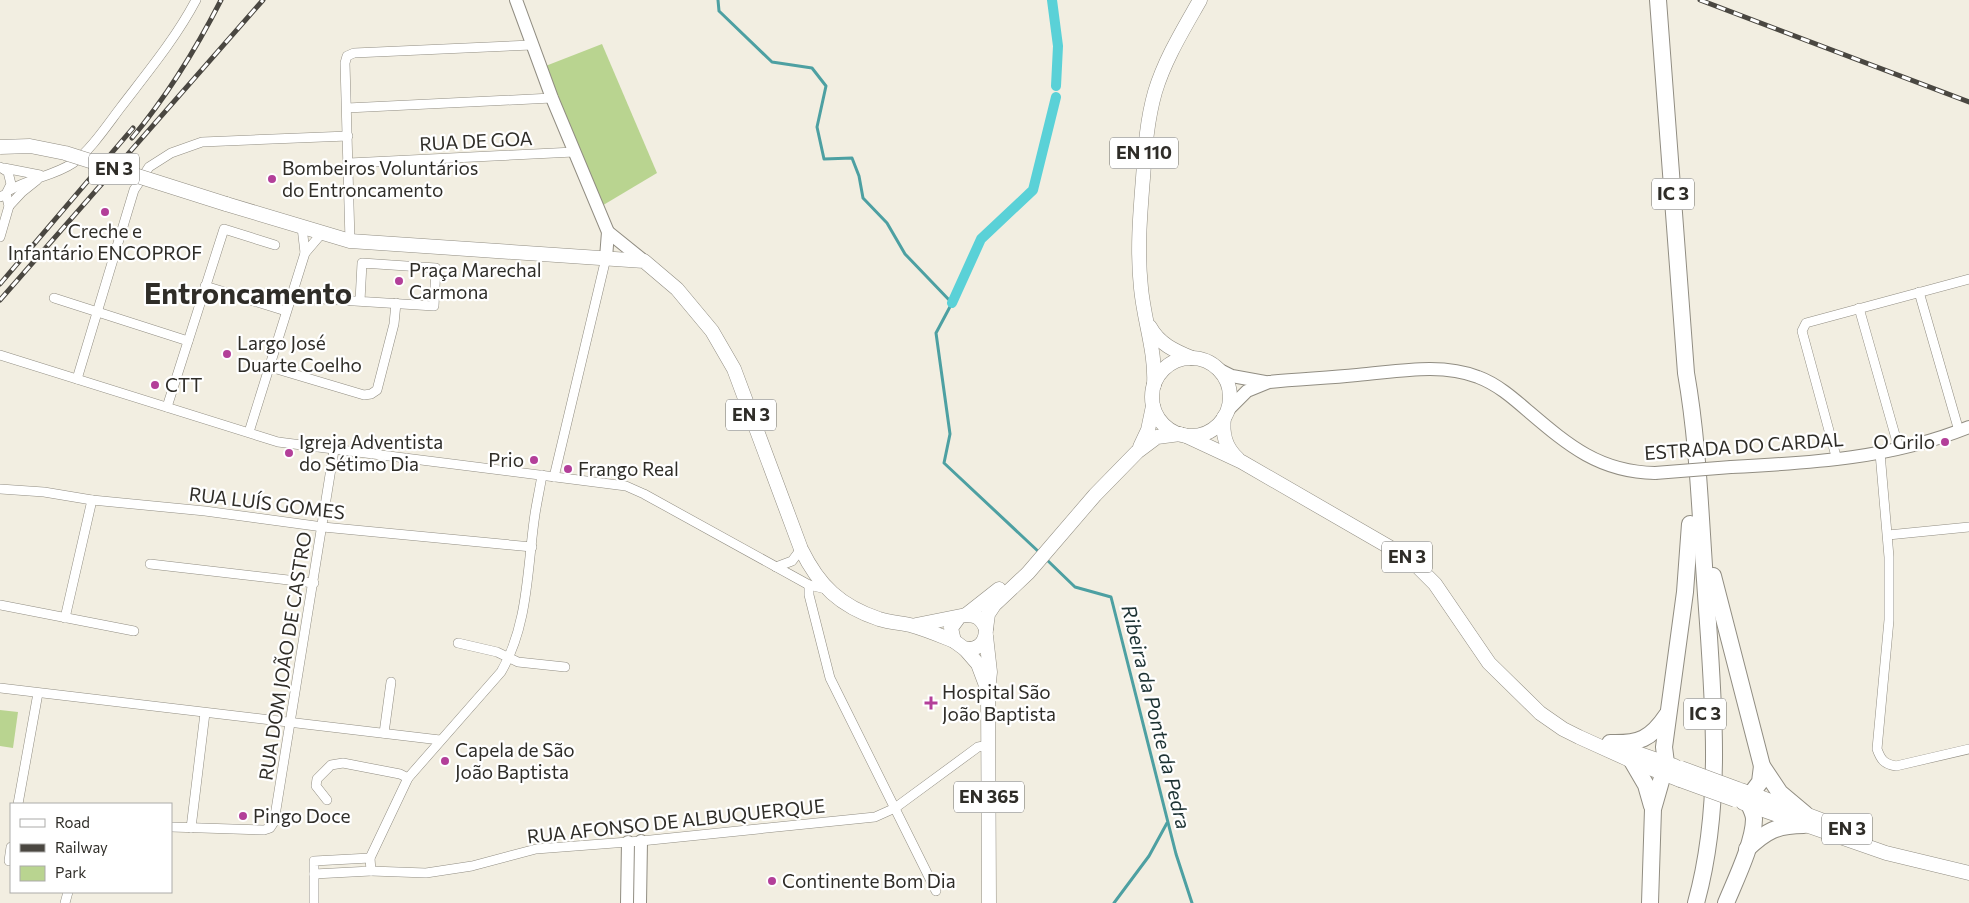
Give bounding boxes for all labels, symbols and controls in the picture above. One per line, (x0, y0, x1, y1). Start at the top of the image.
street label: RUA DE GOA (419, 126, 533, 155)
road number: EN 110 (1110, 138, 1178, 168)
road number: EN 3 (89, 153, 139, 184)
place label: Bombeiros Voluntários do Entroncamento (282, 156, 478, 201)
marker: Bombeiros Voluntários do Entroncamento (266, 173, 278, 185)
road number: IC 3 (1652, 178, 1694, 210)
marker: Creche e Infantário ENCOPROF (99, 206, 111, 218)
place label: Creche e Infantário ENCOPROF (8, 219, 202, 264)
place label: Praça Marechal Carmona (409, 258, 542, 303)
district label: Entroncamento (144, 275, 352, 310)
marker: Praça Marechal Carmona (393, 275, 405, 287)
place label: Largo José Duarte Coelho (237, 331, 362, 376)
marker: Largo José Duarte Coelho (221, 348, 233, 360)
place label: CTT (165, 373, 202, 396)
marker: CTT (149, 379, 161, 391)
road number: EN 3 (726, 400, 776, 430)
street label: ESTRADA DO CARDAL (1644, 427, 1845, 464)
place label: Igreja Adventista do Sétimo Dia (299, 430, 443, 475)
place label: O Grilo (1873, 430, 1935, 453)
marker: O Grilo (1939, 436, 1951, 448)
marker: Igreja Adventista do Sétimo Dia (283, 447, 295, 459)
place label: Prio (488, 448, 524, 471)
marker: Prio (528, 454, 540, 466)
place label: Frango Real (578, 457, 679, 480)
marker: Frango Real (562, 463, 574, 475)
street label: RUA LUÍS GOMES (188, 482, 346, 523)
street label: RUA DOM JOÃO DE CASTRO (253, 530, 316, 782)
road number: EN 3 (1382, 542, 1432, 572)
water label: Ribeira da Ponte da Pedra (1117, 602, 1196, 831)
place label: Hospital São João Baptista (942, 680, 1056, 725)
marker: Hospital São João Baptista (924, 696, 938, 710)
road number: IC 3 (1684, 699, 1726, 730)
place label: Capela de São João Baptista (455, 738, 575, 783)
marker: Capela de São João Baptista (439, 755, 451, 767)
road number: EN 365 (954, 782, 1024, 812)
street label: RUA AFONSO DE ALBUQUERQUE (526, 793, 826, 848)
legend (10, 803, 172, 893)
place label: Pingo Doce (253, 804, 351, 827)
marker: Pingo Doce (237, 810, 249, 822)
text: Road (55, 813, 90, 831)
road number: EN 3 (1822, 814, 1872, 844)
text: Railway (55, 838, 108, 856)
text: Park (55, 863, 86, 881)
place label: Continente Bom Dia (782, 869, 956, 892)
marker: Continente Bom Dia (766, 875, 778, 887)

